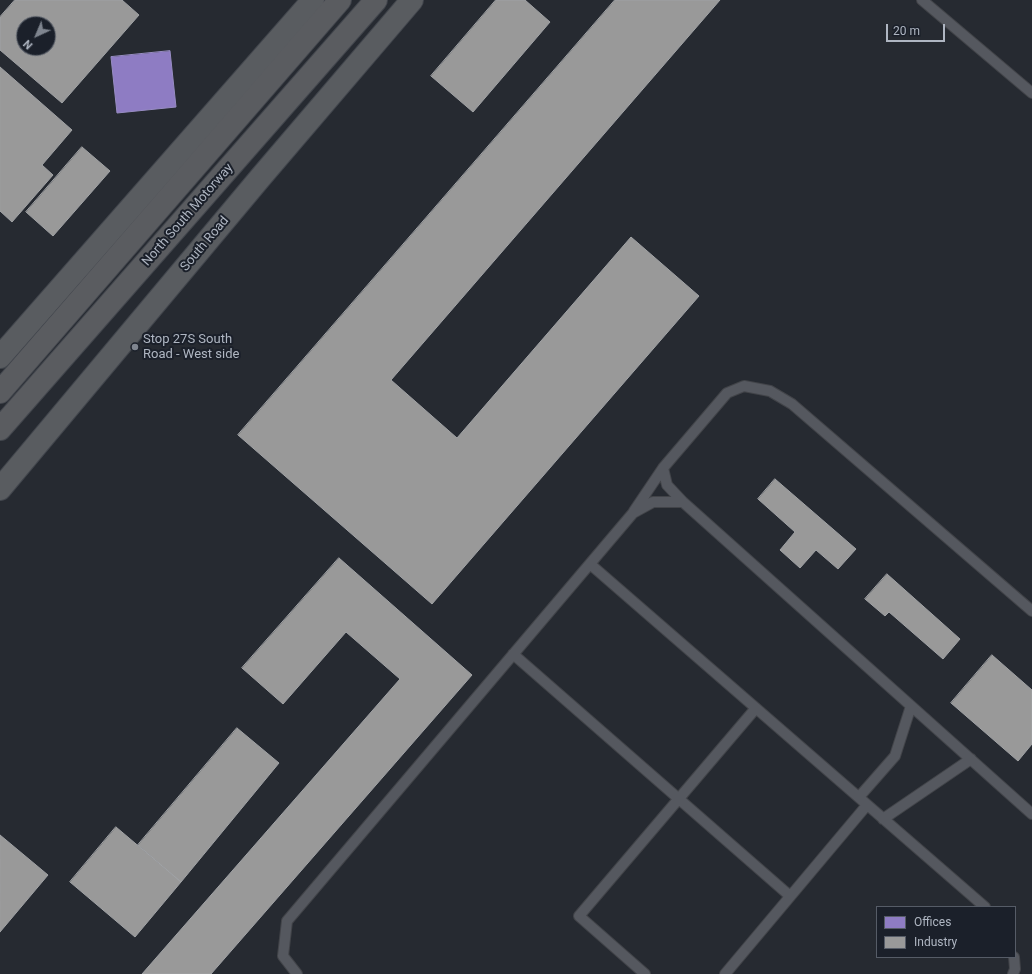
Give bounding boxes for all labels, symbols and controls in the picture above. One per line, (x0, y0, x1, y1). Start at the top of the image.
north arrow (16, 16, 56, 56)
scale bar (888, 16, 947, 42)
text: 20 m (893, 24, 920, 38)
text: N (21, 37, 35, 52)
street label: North South Motorway (139, 161, 237, 269)
street label: South Road (178, 213, 232, 275)
place label: Stop 27S South Road - West side (143, 332, 239, 363)
marker: Stop 27S South Road - West side (130, 342, 140, 352)
legend (876, 906, 1016, 958)
text: Offices (914, 915, 951, 929)
text: Industry (914, 935, 957, 949)

